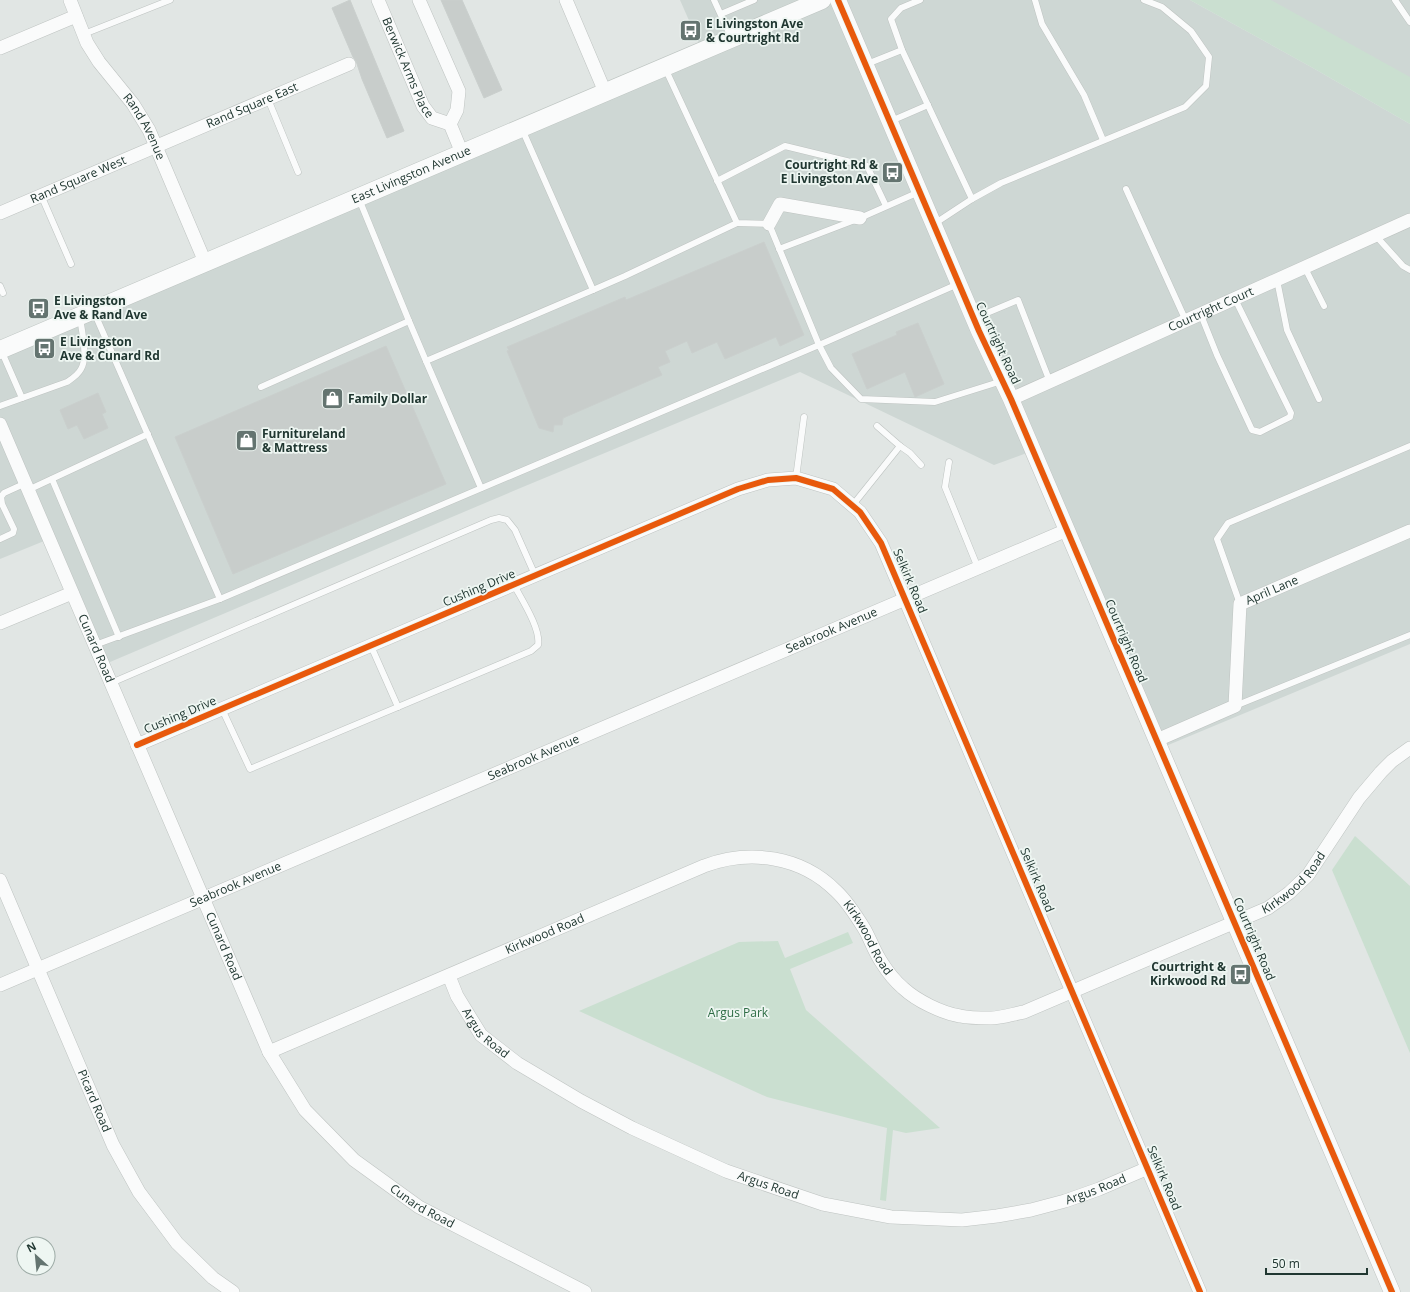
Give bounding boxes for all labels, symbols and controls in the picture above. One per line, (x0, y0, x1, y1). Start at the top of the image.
street label: Berwick Arms Place (378, 15, 438, 122)
place label: E Livingston Ave & Courtright Rd (706, 15, 803, 46)
bus stop icon: E Livingston Ave & Courtright Rd (677, 18, 703, 44)
street label: Rand Square East (203, 78, 300, 132)
street label: Rand Avenue (119, 89, 170, 162)
street label: East Livingston Avenue (349, 141, 474, 207)
street label: Rand Square West (28, 151, 128, 207)
place label: Courtright Rd & E Livingston Ave (781, 156, 878, 187)
bus stop icon: Courtright Rd & E Livingston Ave (880, 159, 906, 185)
street label: Courtright Court (1165, 282, 1256, 335)
place label: E Livingston Ave & Rand Ave (54, 292, 147, 323)
bus stop icon: E Livingston Ave & Rand Ave (26, 295, 52, 321)
street label: Courtright Road (972, 299, 1025, 387)
place label: E Livingston Ave & Cunard Rd (60, 333, 160, 364)
bus stop icon: E Livingston Ave & Cunard Rd (32, 336, 58, 362)
shop icon: Family Dollar (320, 386, 346, 412)
place label: Family Dollar (348, 390, 428, 407)
place label: Furnitureland & Mattress (262, 425, 346, 456)
shop icon: Furnitureland & Mattress (234, 428, 260, 454)
street label: Selkirk Road (889, 546, 932, 616)
street label: Cushing Drive (440, 564, 518, 610)
street label: April Lane (1243, 571, 1301, 609)
street label: Courtright Road (1101, 596, 1152, 685)
street label: Seabrook Avenue (783, 603, 880, 657)
street label: Cunard Road (74, 611, 119, 685)
street label: Cushing Drive (141, 691, 219, 737)
street label: Seabrook Avenue (485, 730, 582, 784)
street label: Selkirk Road (1016, 845, 1059, 915)
street label: Kirkwood Road (1259, 848, 1329, 918)
street label: Seabrook Avenue (187, 857, 284, 911)
street label: Courtright Road (1229, 894, 1280, 983)
street label: Kirkwood Road (840, 896, 897, 979)
street label: Cunard Road (202, 909, 246, 983)
street label: Kirkwood Road (502, 909, 587, 958)
place label: Courtright & Kirkwood Rd (1150, 958, 1226, 989)
bus stop icon: Courtright & Kirkwood Rd (1228, 961, 1254, 987)
park label: Argus Park (708, 1004, 769, 1021)
street label: Argus Road (458, 1005, 513, 1062)
street label: Picard Road (74, 1067, 115, 1135)
street label: Selkirk Road (1143, 1143, 1186, 1213)
street label: Argus Road (735, 1167, 801, 1203)
street label: Argus Road (1063, 1169, 1129, 1208)
street label: Cunard Road (387, 1180, 458, 1232)
north arrow (16, 1236, 56, 1276)
text: N (24, 1238, 39, 1255)
scale bar (1266, 1250, 1367, 1276)
text: 50 m (1272, 1255, 1300, 1272)

